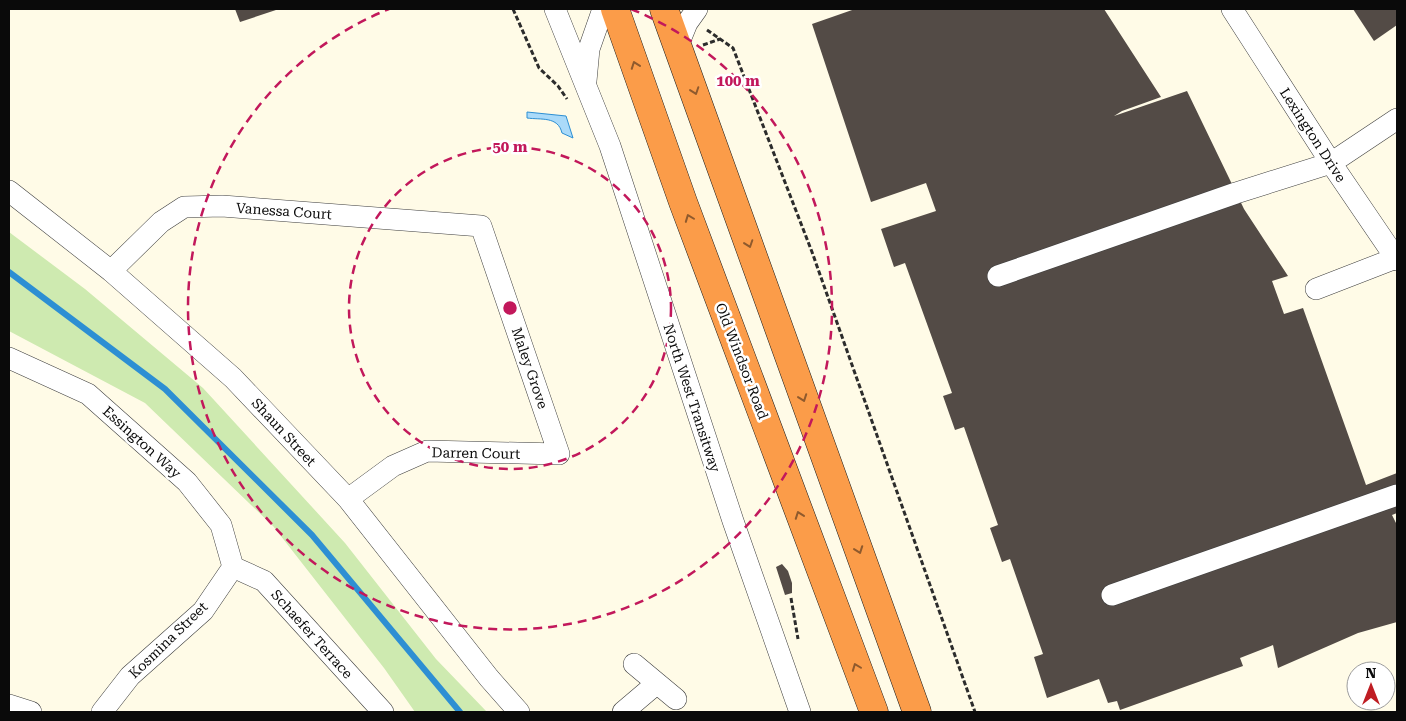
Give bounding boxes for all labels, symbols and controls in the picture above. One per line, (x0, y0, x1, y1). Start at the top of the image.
one-way arrow (631, 61, 641, 69)
text: 100 m (716, 72, 760, 90)
street label: Lexington Drive (1277, 85, 1350, 185)
one-way arrow (689, 86, 699, 95)
text: 50 m (492, 138, 528, 156)
street label: Vanessa Court (236, 200, 332, 222)
one-way arrow (685, 214, 695, 223)
one-way arrow (743, 240, 753, 248)
centre of rings (501, 299, 519, 317)
street label: Old Windsor Road (712, 300, 772, 422)
street label: North West Transitway (660, 322, 724, 475)
street label: Maley Grove (509, 325, 551, 411)
one-way arrow (797, 393, 807, 401)
street label: Shaun Street (249, 395, 319, 469)
street label: Essington Way (100, 403, 185, 482)
street label: Darren Court (432, 444, 520, 462)
one-way arrow (795, 511, 805, 519)
one-way arrow (853, 546, 863, 554)
street label: Schaefer Terrace (268, 586, 356, 682)
street label: Kosmina Street (125, 599, 211, 681)
north arrow (1346, 661, 1396, 711)
one-way arrow (852, 663, 863, 672)
text: N (1366, 665, 1377, 681)

